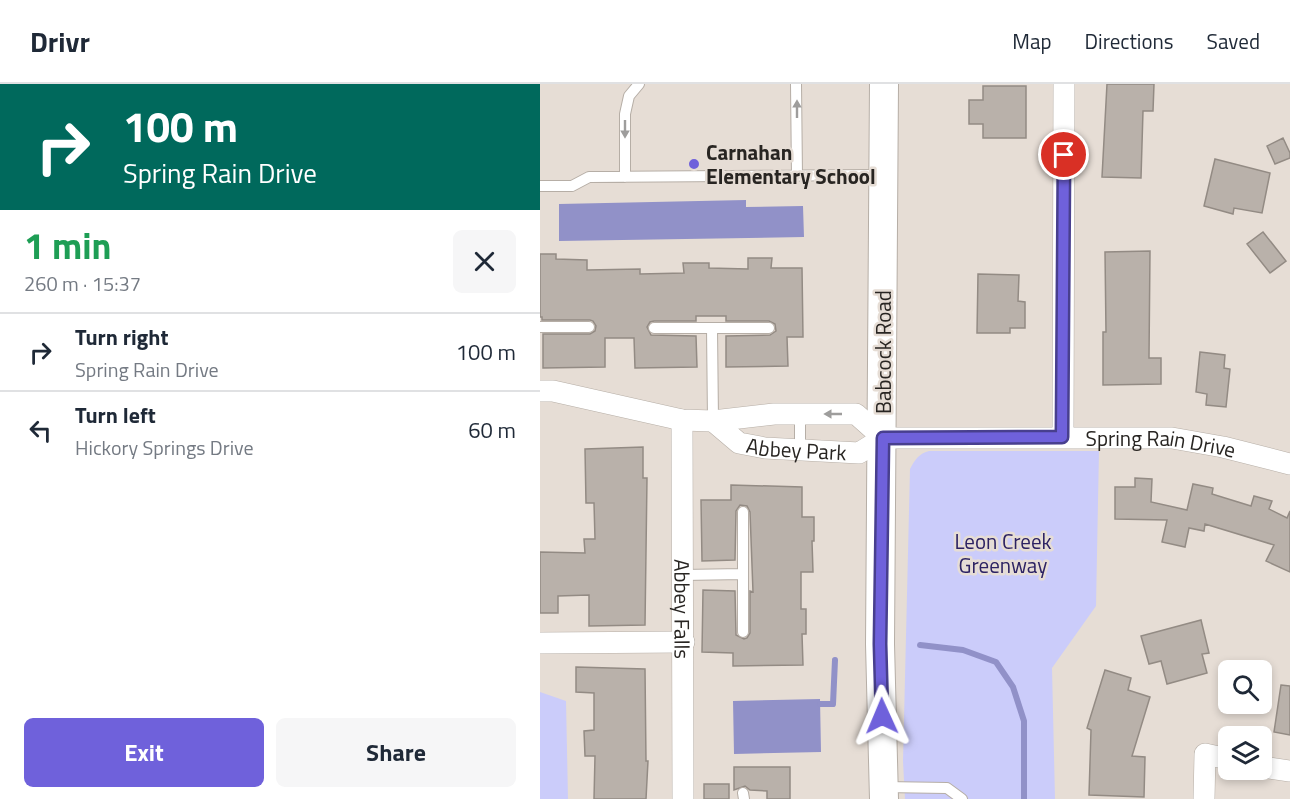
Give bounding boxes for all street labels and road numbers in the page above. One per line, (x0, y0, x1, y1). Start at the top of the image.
street label: Babcock Road (867, 290, 899, 414)
street label: Spring Rain Drive (1085, 422, 1239, 466)
street label: Abbey Park (744, 429, 847, 468)
street label: Abbey Falls (666, 559, 699, 659)

